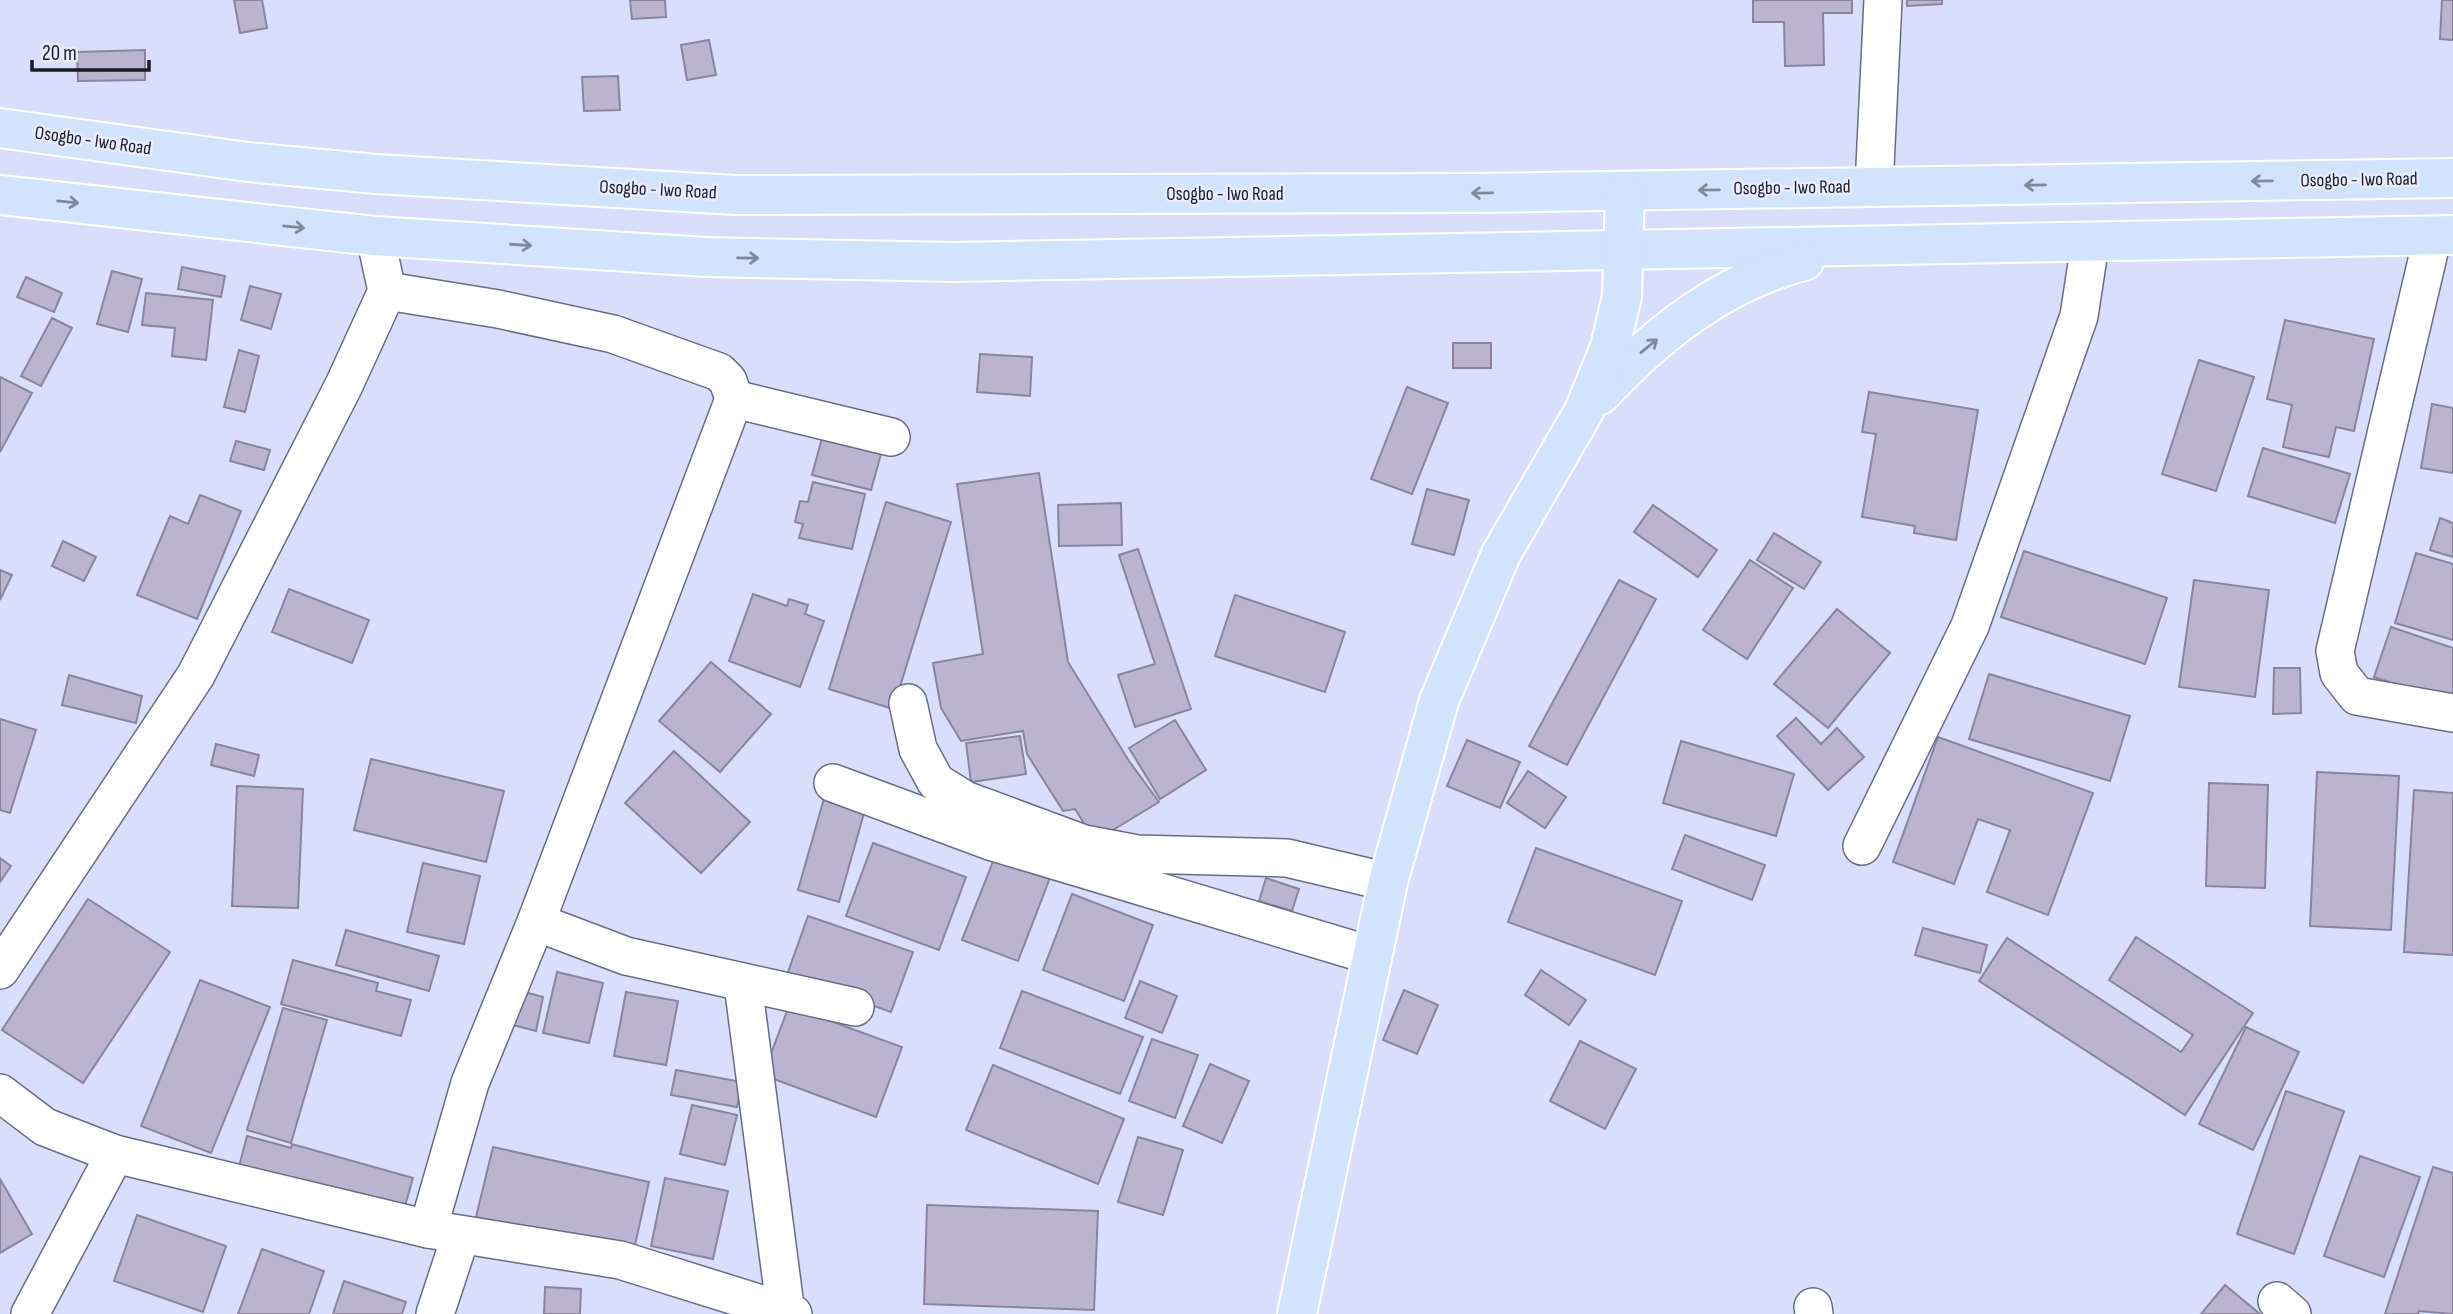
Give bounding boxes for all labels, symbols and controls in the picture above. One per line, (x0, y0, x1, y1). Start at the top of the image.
scale bar (32, 28, 149, 72)
text: 20 m (42, 41, 77, 66)
street label: Osogbo - Iwo Road (33, 121, 153, 161)
street label: Osogbo - Iwo Road (2300, 167, 2418, 193)
one-way arrow (2251, 174, 2274, 188)
street label: Osogbo - Iwo Road (599, 175, 717, 205)
street label: Osogbo - Iwo Road (1733, 175, 1851, 201)
one-way arrow (2024, 178, 2047, 191)
street label: Osogbo - Iwo Road (1166, 183, 1284, 206)
one-way arrow (1698, 183, 1721, 196)
one-way arrow (1471, 186, 1494, 200)
one-way arrow (56, 196, 79, 209)
one-way arrow (282, 220, 305, 233)
one-way arrow (509, 239, 532, 252)
one-way arrow (736, 251, 759, 264)
one-way arrow (1639, 338, 1657, 353)

